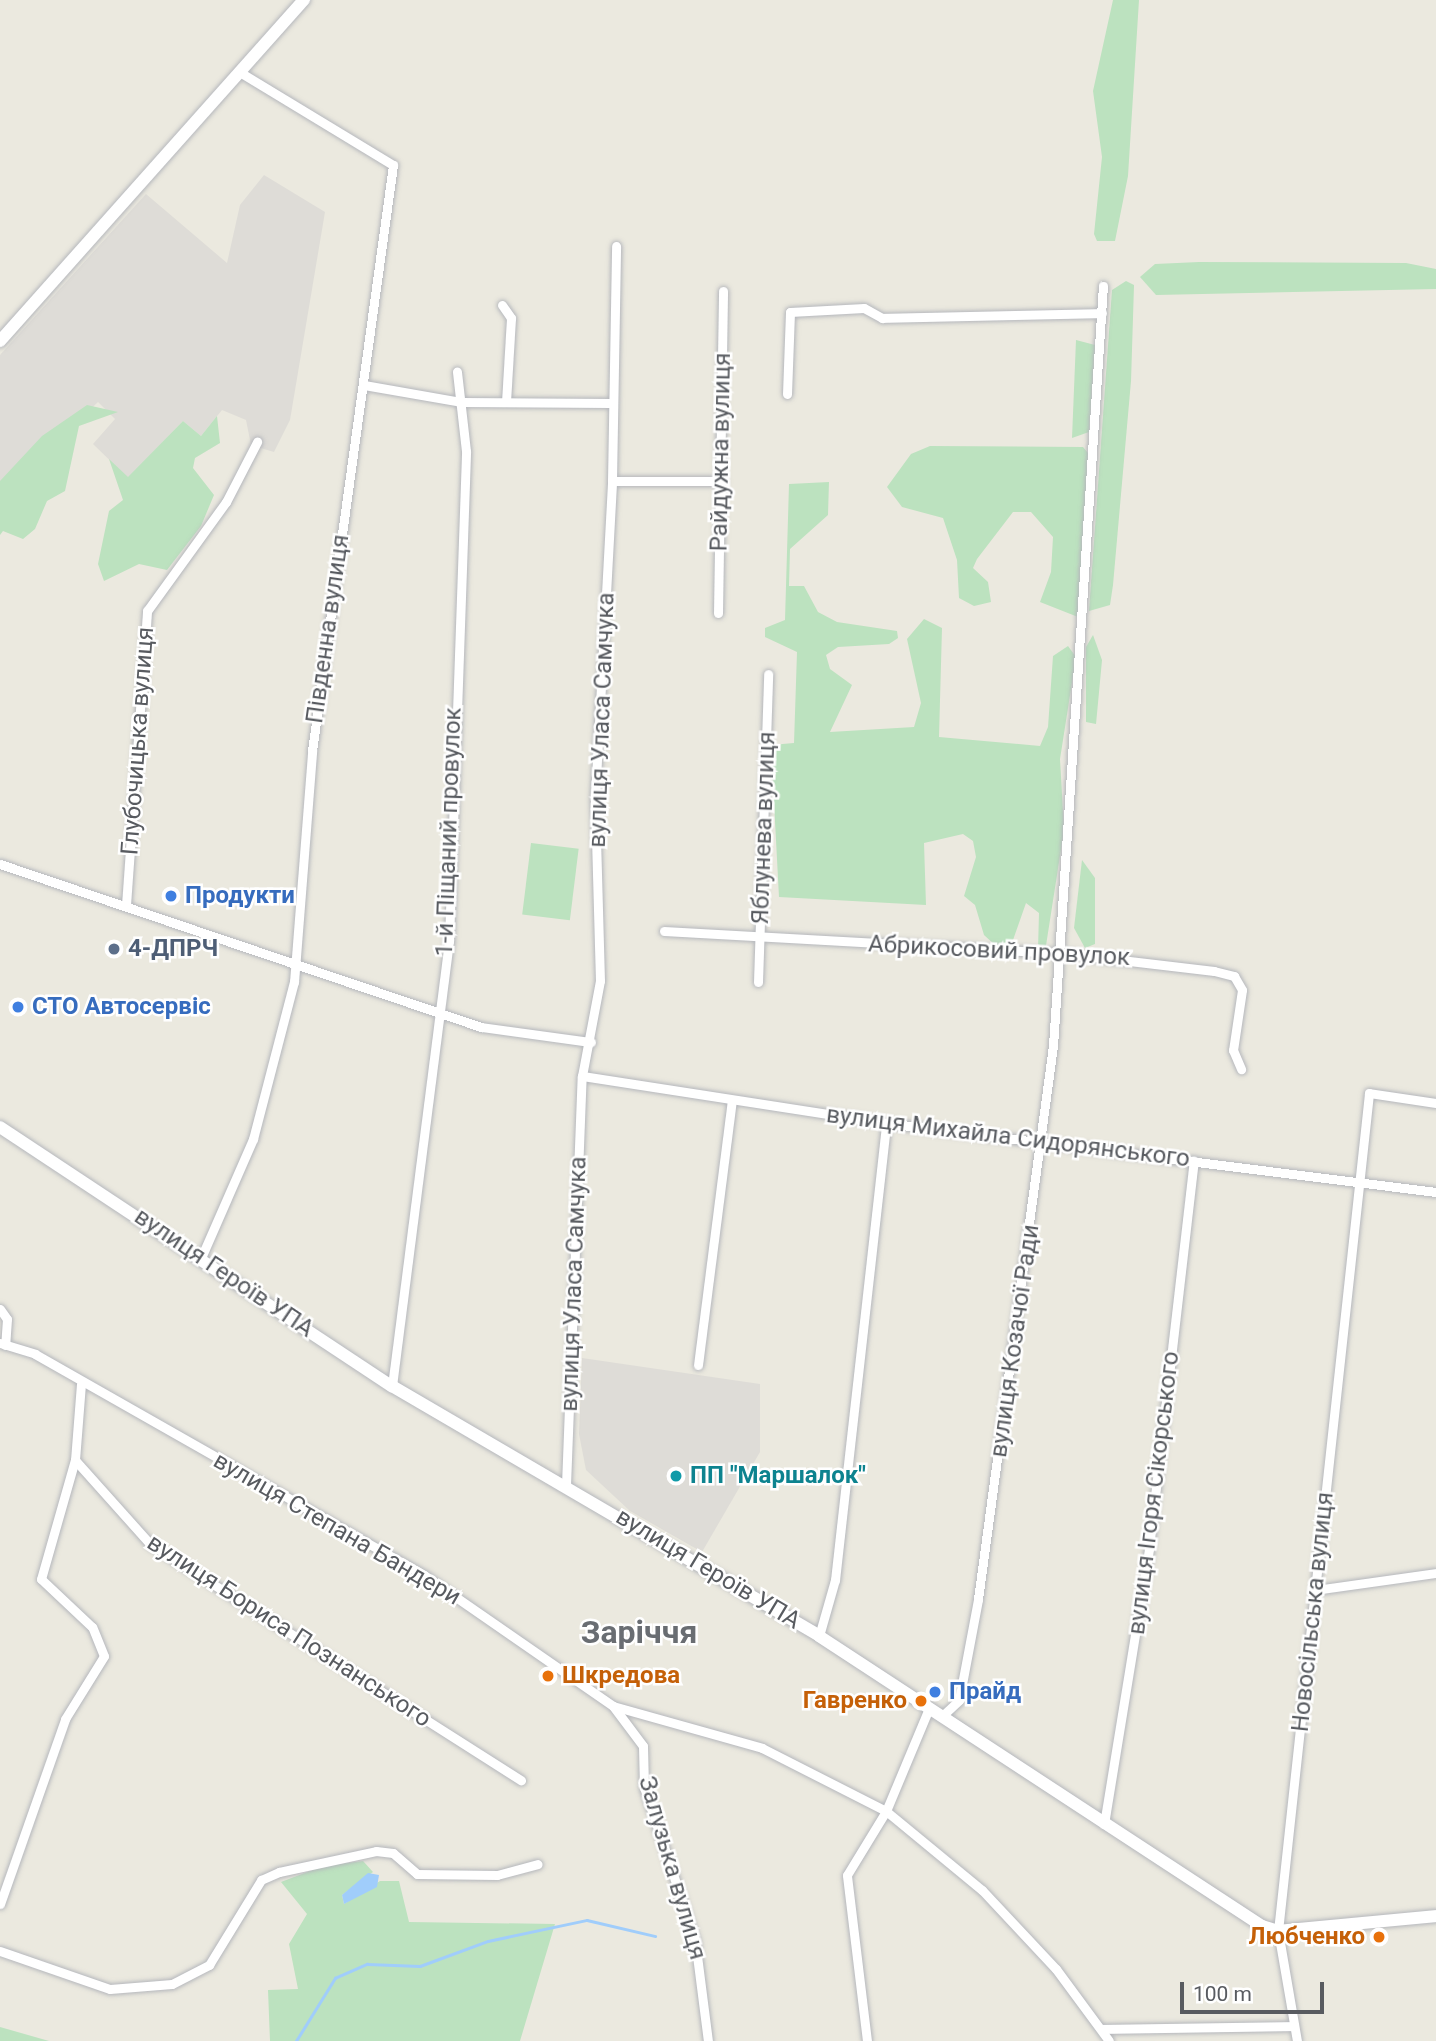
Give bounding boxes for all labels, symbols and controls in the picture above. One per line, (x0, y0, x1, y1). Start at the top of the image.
street label: Райдужна вулиця (705, 352, 737, 552)
street label: Південна вулиця (300, 533, 356, 725)
street label: вулиця Уласа Самчука (583, 592, 621, 848)
street label: Глубочицька вулиця (116, 626, 160, 856)
street label: 1-й Піщаний провулок (430, 707, 468, 957)
street label: Яблунева вулиця (746, 731, 782, 925)
place label: Продукти (185, 882, 295, 910)
marker: Продукти (163, 888, 179, 904)
street label: Абрикосовий провулок (867, 930, 1131, 972)
place label: 4-ДПРЧ (128, 935, 218, 963)
marker: 4-ДПРЧ (106, 941, 122, 957)
place label: СТО Автосервіс (32, 993, 211, 1021)
marker: СТО Автосервіс (10, 999, 26, 1015)
street label: вулиця Михайла Сидорянського (825, 1100, 1191, 1174)
street label: вулиця Уласа Самчука (555, 1156, 593, 1412)
street label: вулиця Героїв УПА (129, 1202, 319, 1344)
street label: вулиця Козачої Ради (984, 1223, 1046, 1459)
street label: вулиця Ігоря Сікорського (1122, 1350, 1186, 1636)
street label: вулиця Степана Бандери (208, 1446, 466, 1612)
place label: ПП "Маршалок" (690, 1462, 866, 1490)
marker: ПП "Маршалок" (668, 1468, 684, 1484)
street label: Новосільська вулиця (1286, 1491, 1340, 1733)
street label: вулиця Героїв УПА (610, 1503, 806, 1635)
street label: вулиця Бориса Познанського (142, 1528, 436, 1734)
district label: Заріччя (581, 1613, 697, 1651)
place label: Шкредова (562, 1662, 680, 1690)
marker: Шкредова (540, 1668, 556, 1684)
place label: Прайд (949, 1678, 1021, 1706)
marker: Прайд (927, 1684, 943, 1700)
place label: Гавренко (803, 1687, 907, 1715)
marker: Гавренко (913, 1693, 929, 1709)
street label: Залузька вулиця (632, 1773, 712, 1963)
place label: Любченко (1249, 1923, 1365, 1951)
marker: Любченко (1371, 1929, 1387, 1945)
scale bar (1184, 1968, 1328, 2012)
text: 100 m (1193, 1982, 1252, 2006)

